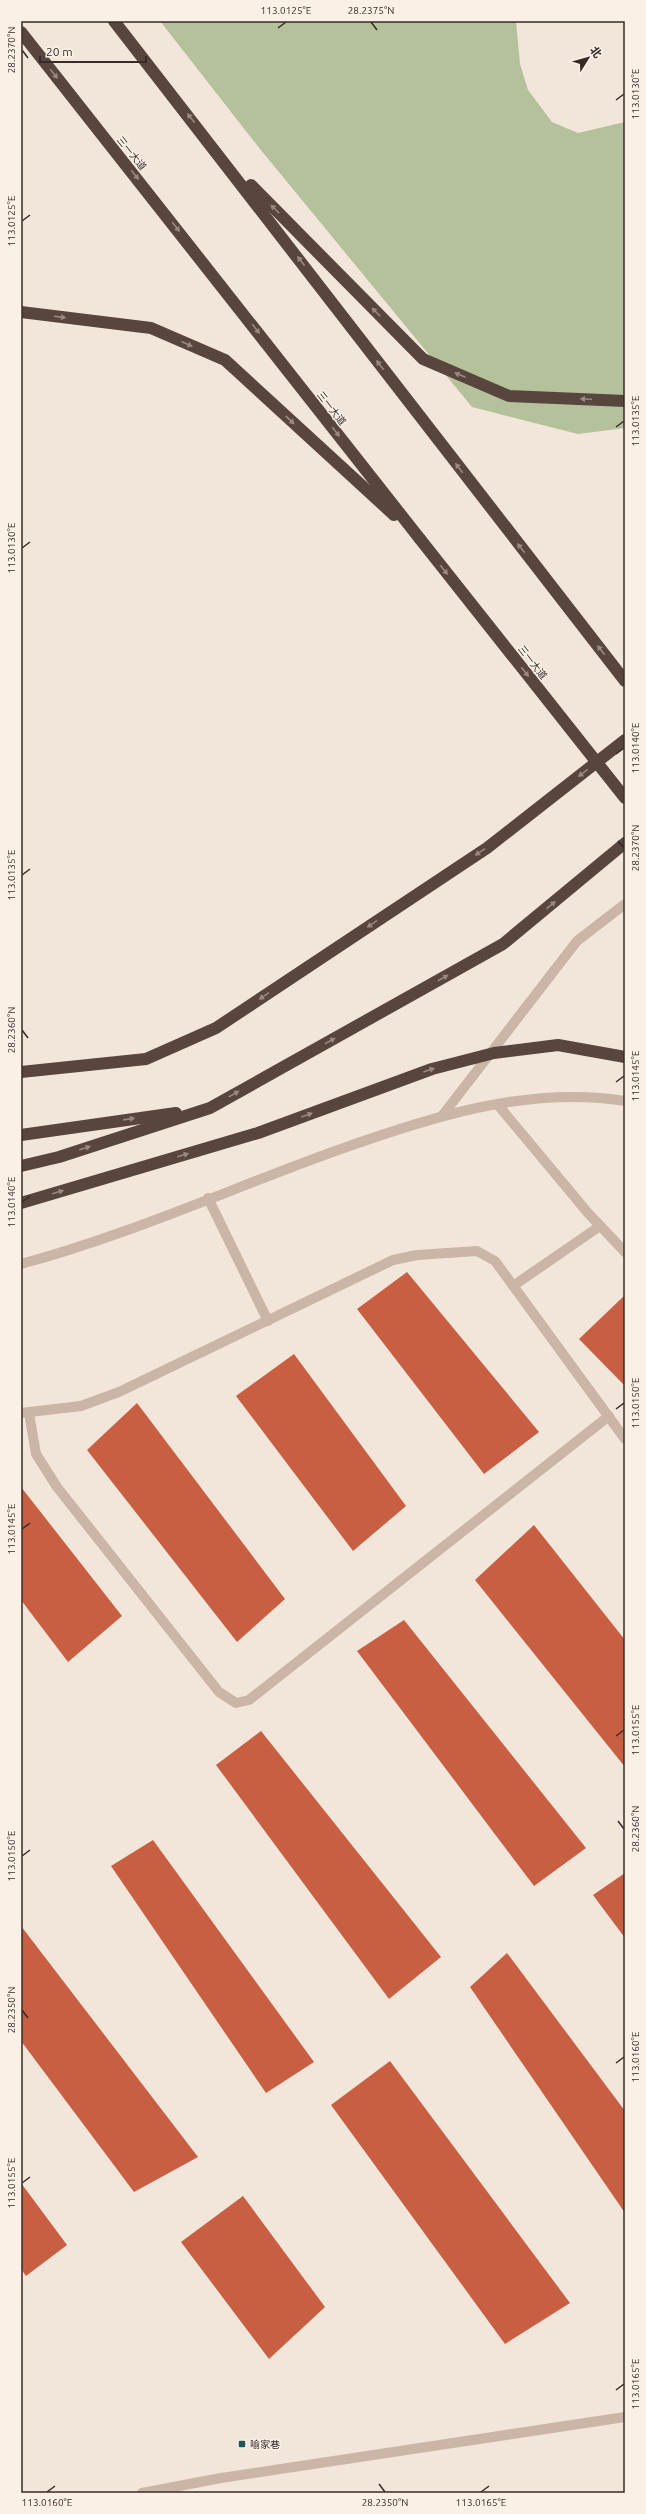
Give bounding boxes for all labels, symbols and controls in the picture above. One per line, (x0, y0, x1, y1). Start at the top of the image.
text: 113.0125°E (261, 5, 312, 16)
text: 28.2375°N (348, 5, 394, 16)
text: 28.2370°N (6, 27, 17, 73)
scale bar (40, 38, 146, 64)
north arrow (568, 38, 608, 78)
text: 北 (588, 44, 604, 60)
text: 20 m (46, 45, 73, 58)
one-way arrow (50, 68, 58, 79)
text: 113.0130°E (630, 68, 641, 119)
one-way arrow (186, 113, 195, 124)
street label: 三一大道 (115, 134, 148, 172)
one-way arrow (131, 170, 139, 181)
text: 113.0125°E (6, 195, 17, 246)
one-way arrow (270, 204, 280, 214)
one-way arrow (171, 222, 179, 232)
one-way arrow (297, 256, 305, 267)
one-way arrow (371, 307, 381, 317)
one-way arrow (54, 314, 66, 320)
one-way arrow (251, 324, 260, 335)
one-way arrow (181, 340, 193, 347)
one-way arrow (376, 359, 385, 370)
one-way arrow (455, 372, 466, 378)
street label: 三一大道 (315, 389, 348, 427)
text: 113.0135°E (630, 395, 641, 446)
one-way arrow (580, 396, 592, 403)
one-way arrow (285, 415, 295, 425)
one-way arrow (332, 426, 340, 437)
one-way arrow (455, 462, 464, 473)
text: 113.0130°E (6, 522, 17, 573)
one-way arrow (517, 542, 526, 553)
one-way arrow (440, 564, 448, 575)
street label: 三一大道 (516, 643, 549, 681)
one-way arrow (597, 645, 605, 656)
one-way arrow (520, 666, 529, 677)
text: 113.0140°E (630, 722, 641, 773)
one-way arrow (578, 768, 589, 777)
text: 28.2370°N (630, 825, 641, 871)
one-way arrow (475, 848, 486, 856)
text: 113.0135°E (6, 849, 17, 900)
one-way arrow (545, 901, 556, 909)
one-way arrow (367, 920, 377, 928)
one-way arrow (437, 974, 449, 981)
one-way arrow (259, 992, 269, 1000)
text: 28.2360°N (6, 1007, 17, 1053)
one-way arrow (324, 1038, 336, 1044)
text: 113.0145°E (630, 1050, 641, 1101)
one-way arrow (423, 1067, 435, 1073)
one-way arrow (228, 1091, 239, 1098)
one-way arrow (301, 1112, 313, 1118)
one-way arrow (123, 1116, 135, 1122)
one-way arrow (80, 1145, 92, 1151)
one-way arrow (177, 1152, 189, 1158)
text: 113.0140°E (6, 1176, 17, 1227)
one-way arrow (53, 1189, 65, 1195)
text: 113.0150°E (630, 1377, 641, 1428)
text: 113.0145°E (6, 1503, 17, 1554)
text: 113.0155°E (630, 1704, 641, 1755)
text: 28.2360°N (630, 1806, 641, 1852)
text: 113.0150°E (6, 1830, 17, 1881)
text: 28.2350°N (6, 1987, 17, 2033)
text: 113.0160°E (630, 2031, 641, 2082)
text: 113.0155°E (6, 2157, 17, 2208)
text: 113.0165°E (630, 2358, 641, 2409)
marker: 喻家巷 (237, 2439, 247, 2449)
place label: 喻家巷 (250, 2439, 280, 2450)
text: 113.0160°E (22, 2497, 73, 2508)
text: 28.2350°N (362, 2497, 408, 2508)
text: 113.0165°E (456, 2497, 507, 2508)

